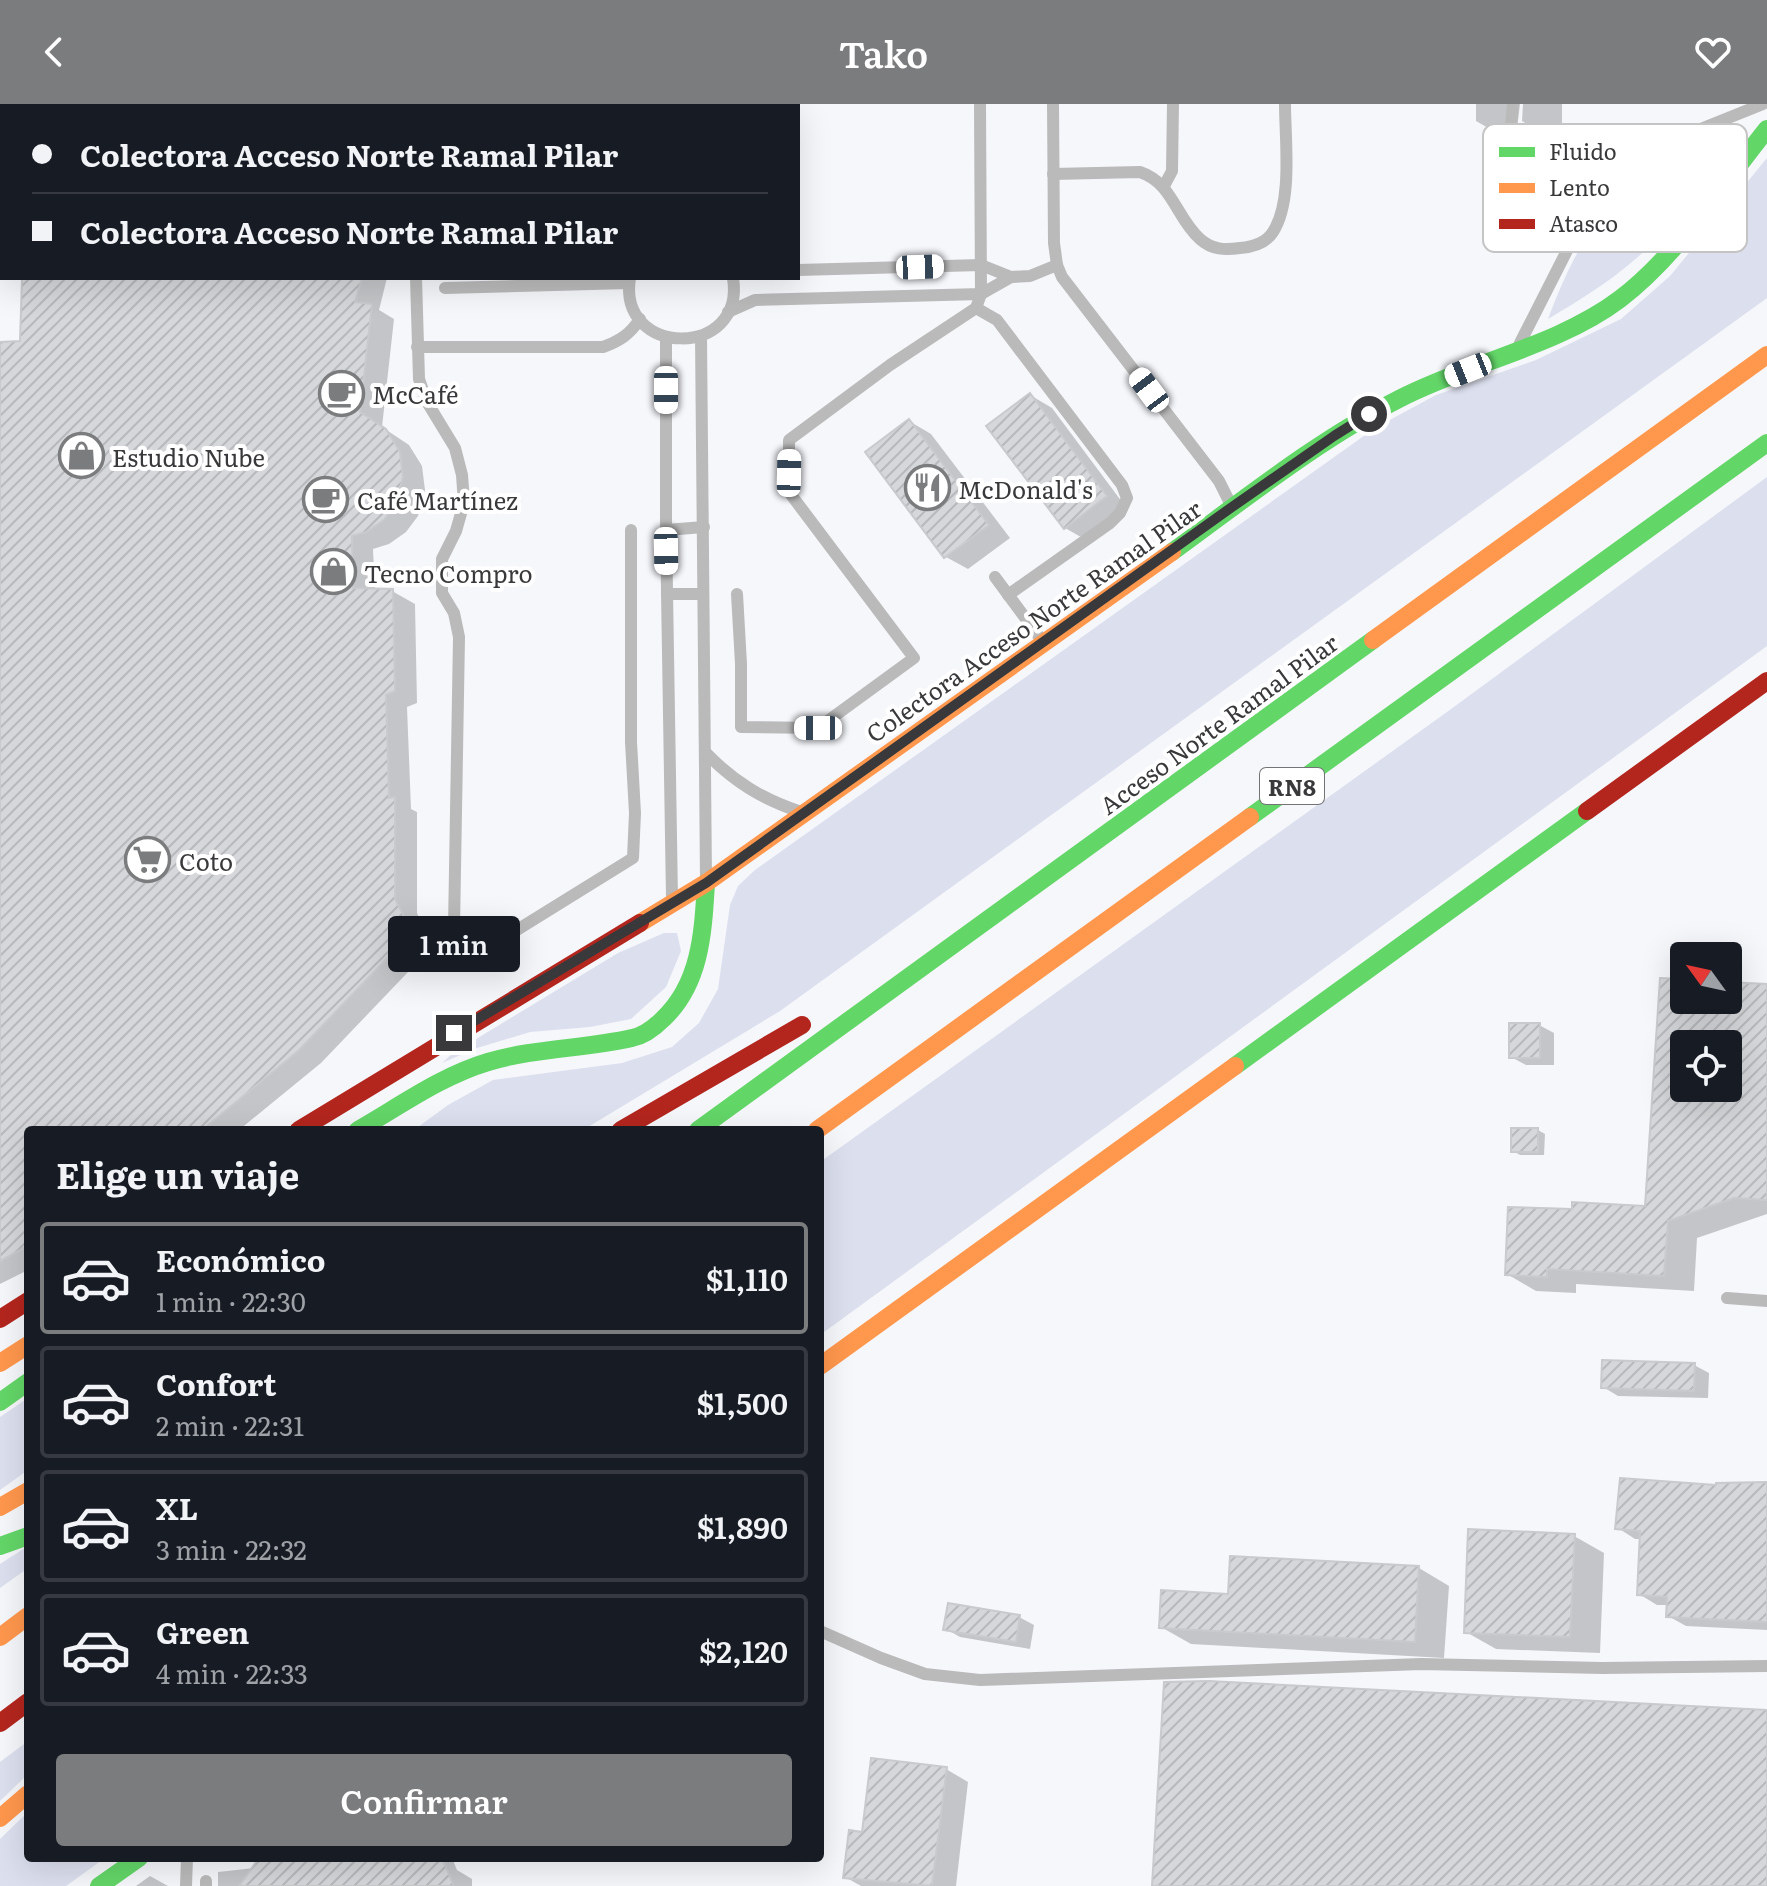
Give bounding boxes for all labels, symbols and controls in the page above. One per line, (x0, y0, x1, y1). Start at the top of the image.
text: Tako (839, 26, 928, 79)
icon: back (32, 30, 76, 74)
icon: heart (1691, 30, 1735, 74)
legend (1483, 124, 1747, 252)
text: Colectora Acceso Norte Ramal Pilar (80, 132, 618, 176)
text: Fluido (1549, 134, 1617, 167)
text: Lento (1549, 170, 1610, 203)
text: Atasco (1549, 206, 1618, 239)
text: Colectora Acceso Norte Ramal Pilar (80, 209, 618, 253)
car (896, 254, 944, 280)
car (1441, 350, 1495, 390)
car (1125, 364, 1173, 416)
car (654, 366, 678, 414)
cafe icon: McCafé (317, 369, 365, 417)
place label: McCafé (372, 376, 459, 411)
route start (1351, 396, 1387, 432)
shop icon: Estudio Nube (57, 432, 105, 480)
place label: Estudio Nube (112, 439, 265, 474)
car (777, 449, 801, 497)
restaurant icon: McDonald's (903, 464, 951, 512)
place label: McDonald's (958, 471, 1093, 506)
cafe icon: Café Martínez (302, 475, 350, 523)
place label: Café Martínez (357, 482, 518, 517)
street label: Colectora Acceso Norte Ramal Pilar (858, 490, 1208, 750)
car (654, 527, 678, 575)
shop icon: Tecno Compro (309, 548, 357, 596)
place label: Tecno Compro (364, 555, 532, 590)
street label: Acceso Norte Ramal Pilar (1092, 624, 1345, 822)
car (794, 716, 842, 740)
road number: RN8 (1260, 768, 1324, 804)
supermarket icon: Coto (124, 836, 172, 884)
place label: Coto (179, 843, 233, 878)
callout: 1 min (388, 917, 520, 973)
text: 1 min (420, 924, 488, 963)
north arrow (1670, 942, 1742, 1014)
map controls (1670, 942, 1742, 1102)
route end (436, 1015, 472, 1051)
button: locate (1670, 1030, 1742, 1102)
text: Elige un viaje (56, 1147, 299, 1200)
text: Económico (156, 1237, 325, 1281)
icon: car (60, 1242, 132, 1314)
text: $1,110 (706, 1256, 788, 1300)
text: 1 min · 22:30 (156, 1281, 306, 1320)
text: Confort (156, 1361, 277, 1405)
icon: car (60, 1366, 132, 1438)
text: $1,500 (697, 1380, 788, 1424)
text: 2 min · 22:31 (156, 1405, 304, 1444)
text: XL (156, 1485, 198, 1529)
icon: car (60, 1490, 132, 1562)
text: $1,890 (697, 1504, 788, 1548)
text: 3 min · 22:32 (156, 1529, 307, 1568)
text: Green (156, 1609, 249, 1653)
icon: car (60, 1614, 132, 1686)
text: $2,120 (699, 1628, 788, 1672)
text: 4 min · 22:33 (156, 1653, 308, 1692)
button: Confirmar (56, 1754, 792, 1846)

